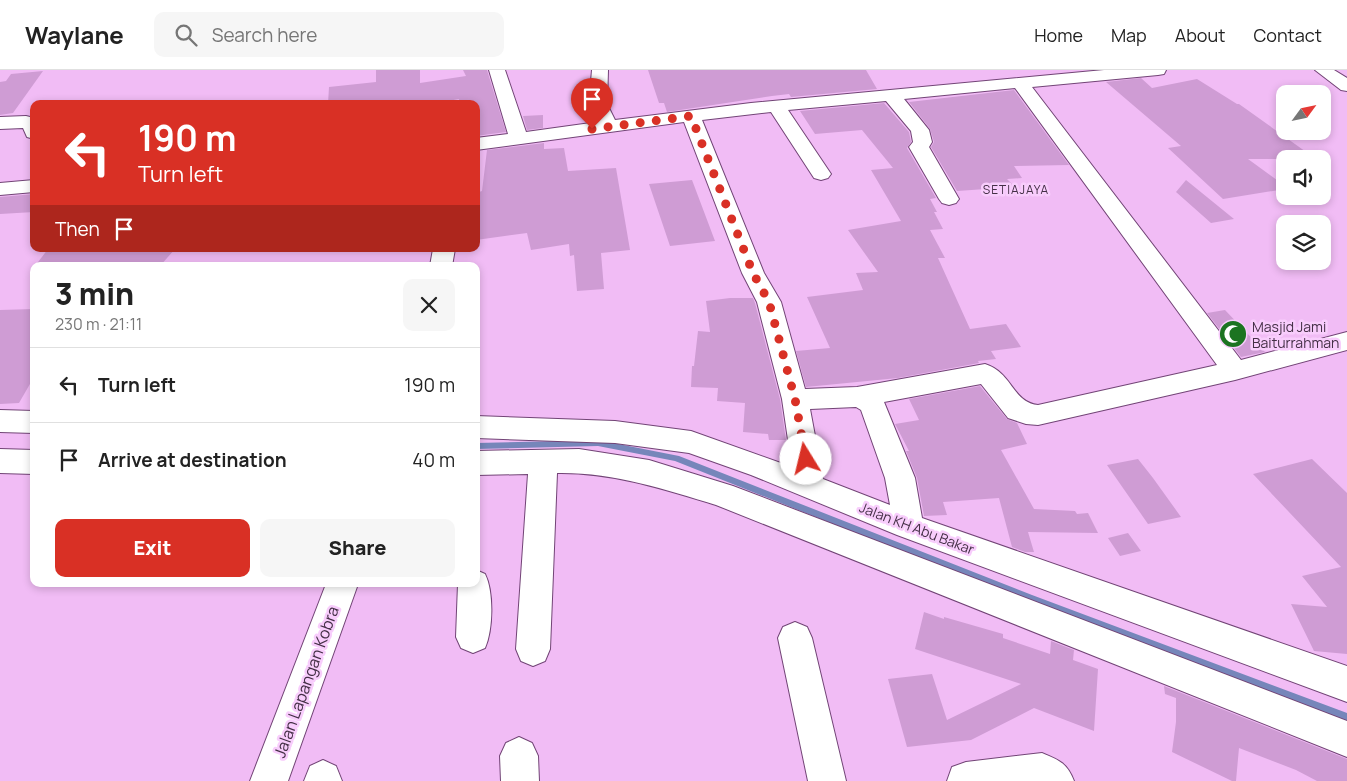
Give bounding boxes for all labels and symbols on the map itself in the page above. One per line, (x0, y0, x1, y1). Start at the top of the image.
pin (571, 78, 613, 129)
north arrow (1276, 85, 1331, 140)
district label: SETIAJAYA (983, 181, 1049, 198)
place label: Masjid Jami Baiturrahman (1252, 317, 1339, 352)
mosque icon: Masjid Jami Baiturrahman (1218, 319, 1248, 349)
position arrow (779, 432, 831, 484)
street label: Jalan KH Abu Bakar (857, 497, 977, 559)
street label: Jalan Lapangan Kobra (268, 603, 344, 761)

